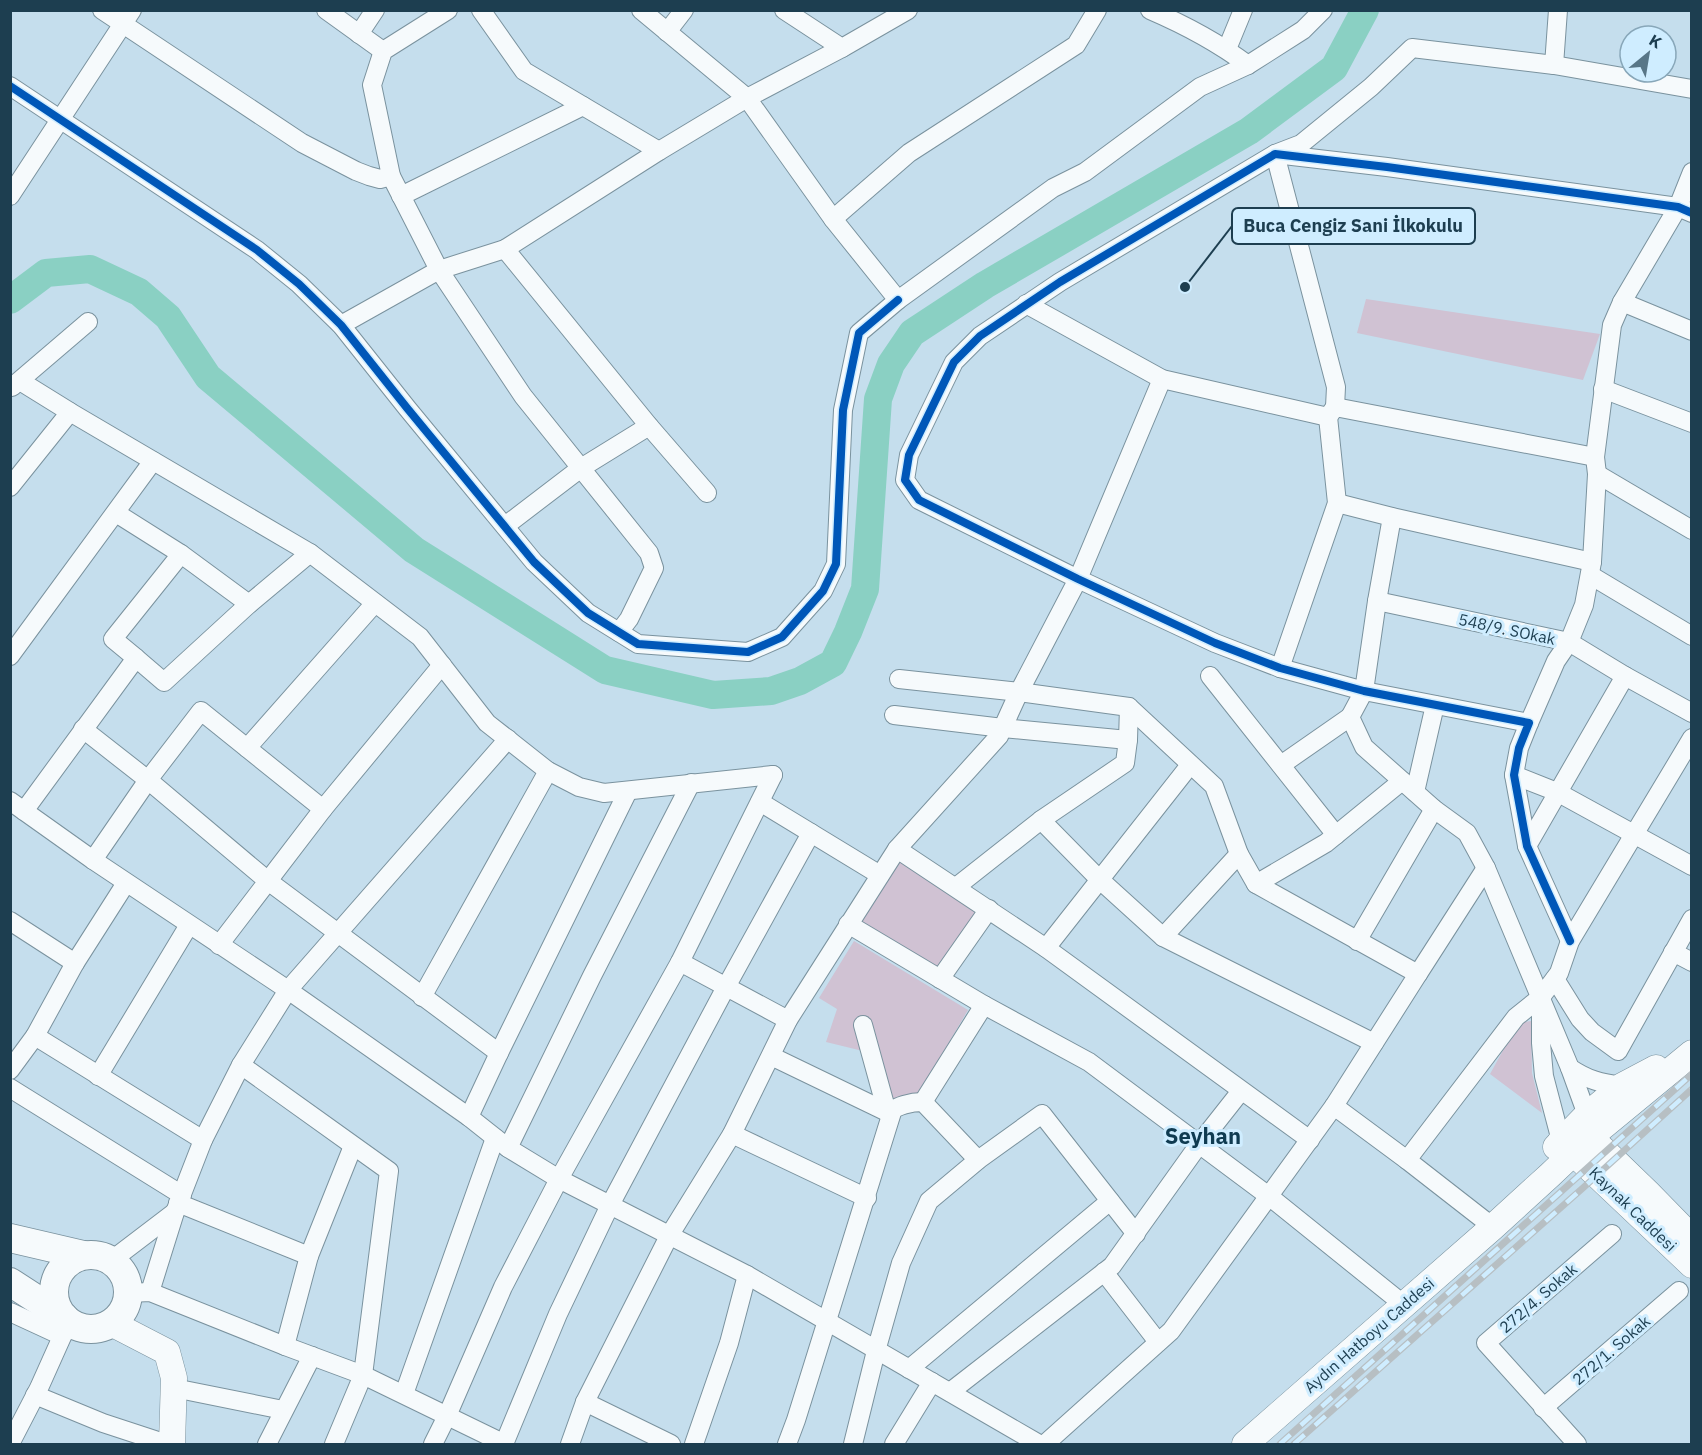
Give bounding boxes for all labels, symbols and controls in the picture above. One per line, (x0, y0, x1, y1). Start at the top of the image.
north arrow (1618, 24, 1678, 84)
text: K (1646, 30, 1665, 52)
callout: Buca Cengiz Sani İlkokulu (1232, 208, 1475, 244)
text: Buca Cengiz Sani İlkokulu (1243, 214, 1463, 237)
street label: 548/9. SOkak (1457, 609, 1558, 649)
district label: Seyhan (1165, 1121, 1241, 1150)
street label: Kaynak Caddesi (1585, 1162, 1681, 1256)
street label: 272/4. Sokak (1495, 1259, 1581, 1337)
street label: Aydın Hatboyu Caddesi (1300, 1273, 1438, 1397)
street label: 272/1. Sokak (1568, 1311, 1654, 1389)

